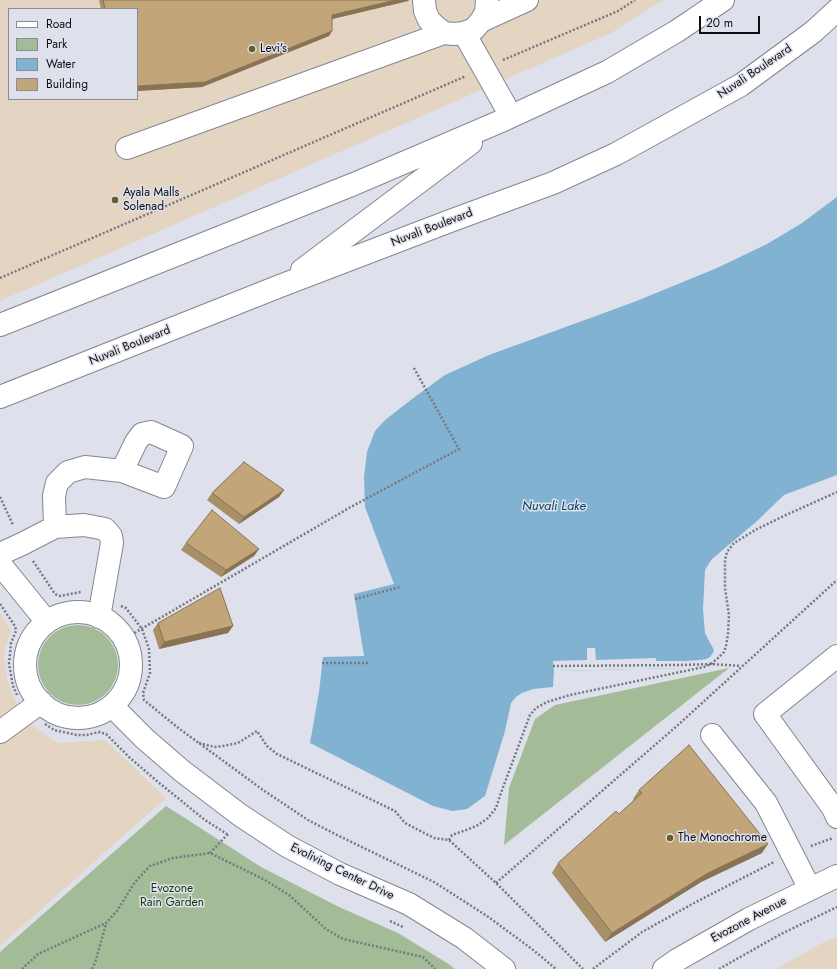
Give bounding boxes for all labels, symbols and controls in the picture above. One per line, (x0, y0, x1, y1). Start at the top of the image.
legend (8, 8, 138, 100)
scale bar (701, 8, 762, 34)
text: 20 m (706, 14, 733, 32)
text: Road (46, 15, 72, 33)
text: Park (46, 35, 67, 53)
place label: Levi's (260, 42, 287, 56)
street label: Nuvali Boulevard (715, 42, 795, 102)
marker: Levi's (247, 44, 257, 54)
text: Water (46, 55, 76, 73)
text: Building (46, 75, 88, 93)
place label: Ayala Malls Solenad (123, 186, 179, 214)
marker: Ayala Malls Solenad (110, 195, 120, 205)
street label: Nuvali Boulevard (389, 206, 475, 250)
street label: Nuvali Boulevard (87, 323, 173, 369)
water label: Nuvali Lake (522, 499, 586, 515)
place label: The Monochrome (678, 831, 767, 845)
marker: The Monochrome (665, 833, 675, 843)
street label: Evoliving Center Drive (288, 841, 396, 903)
park label: Evozone Rain Garden (140, 882, 204, 910)
street label: Evozone Avenue (709, 894, 789, 946)

